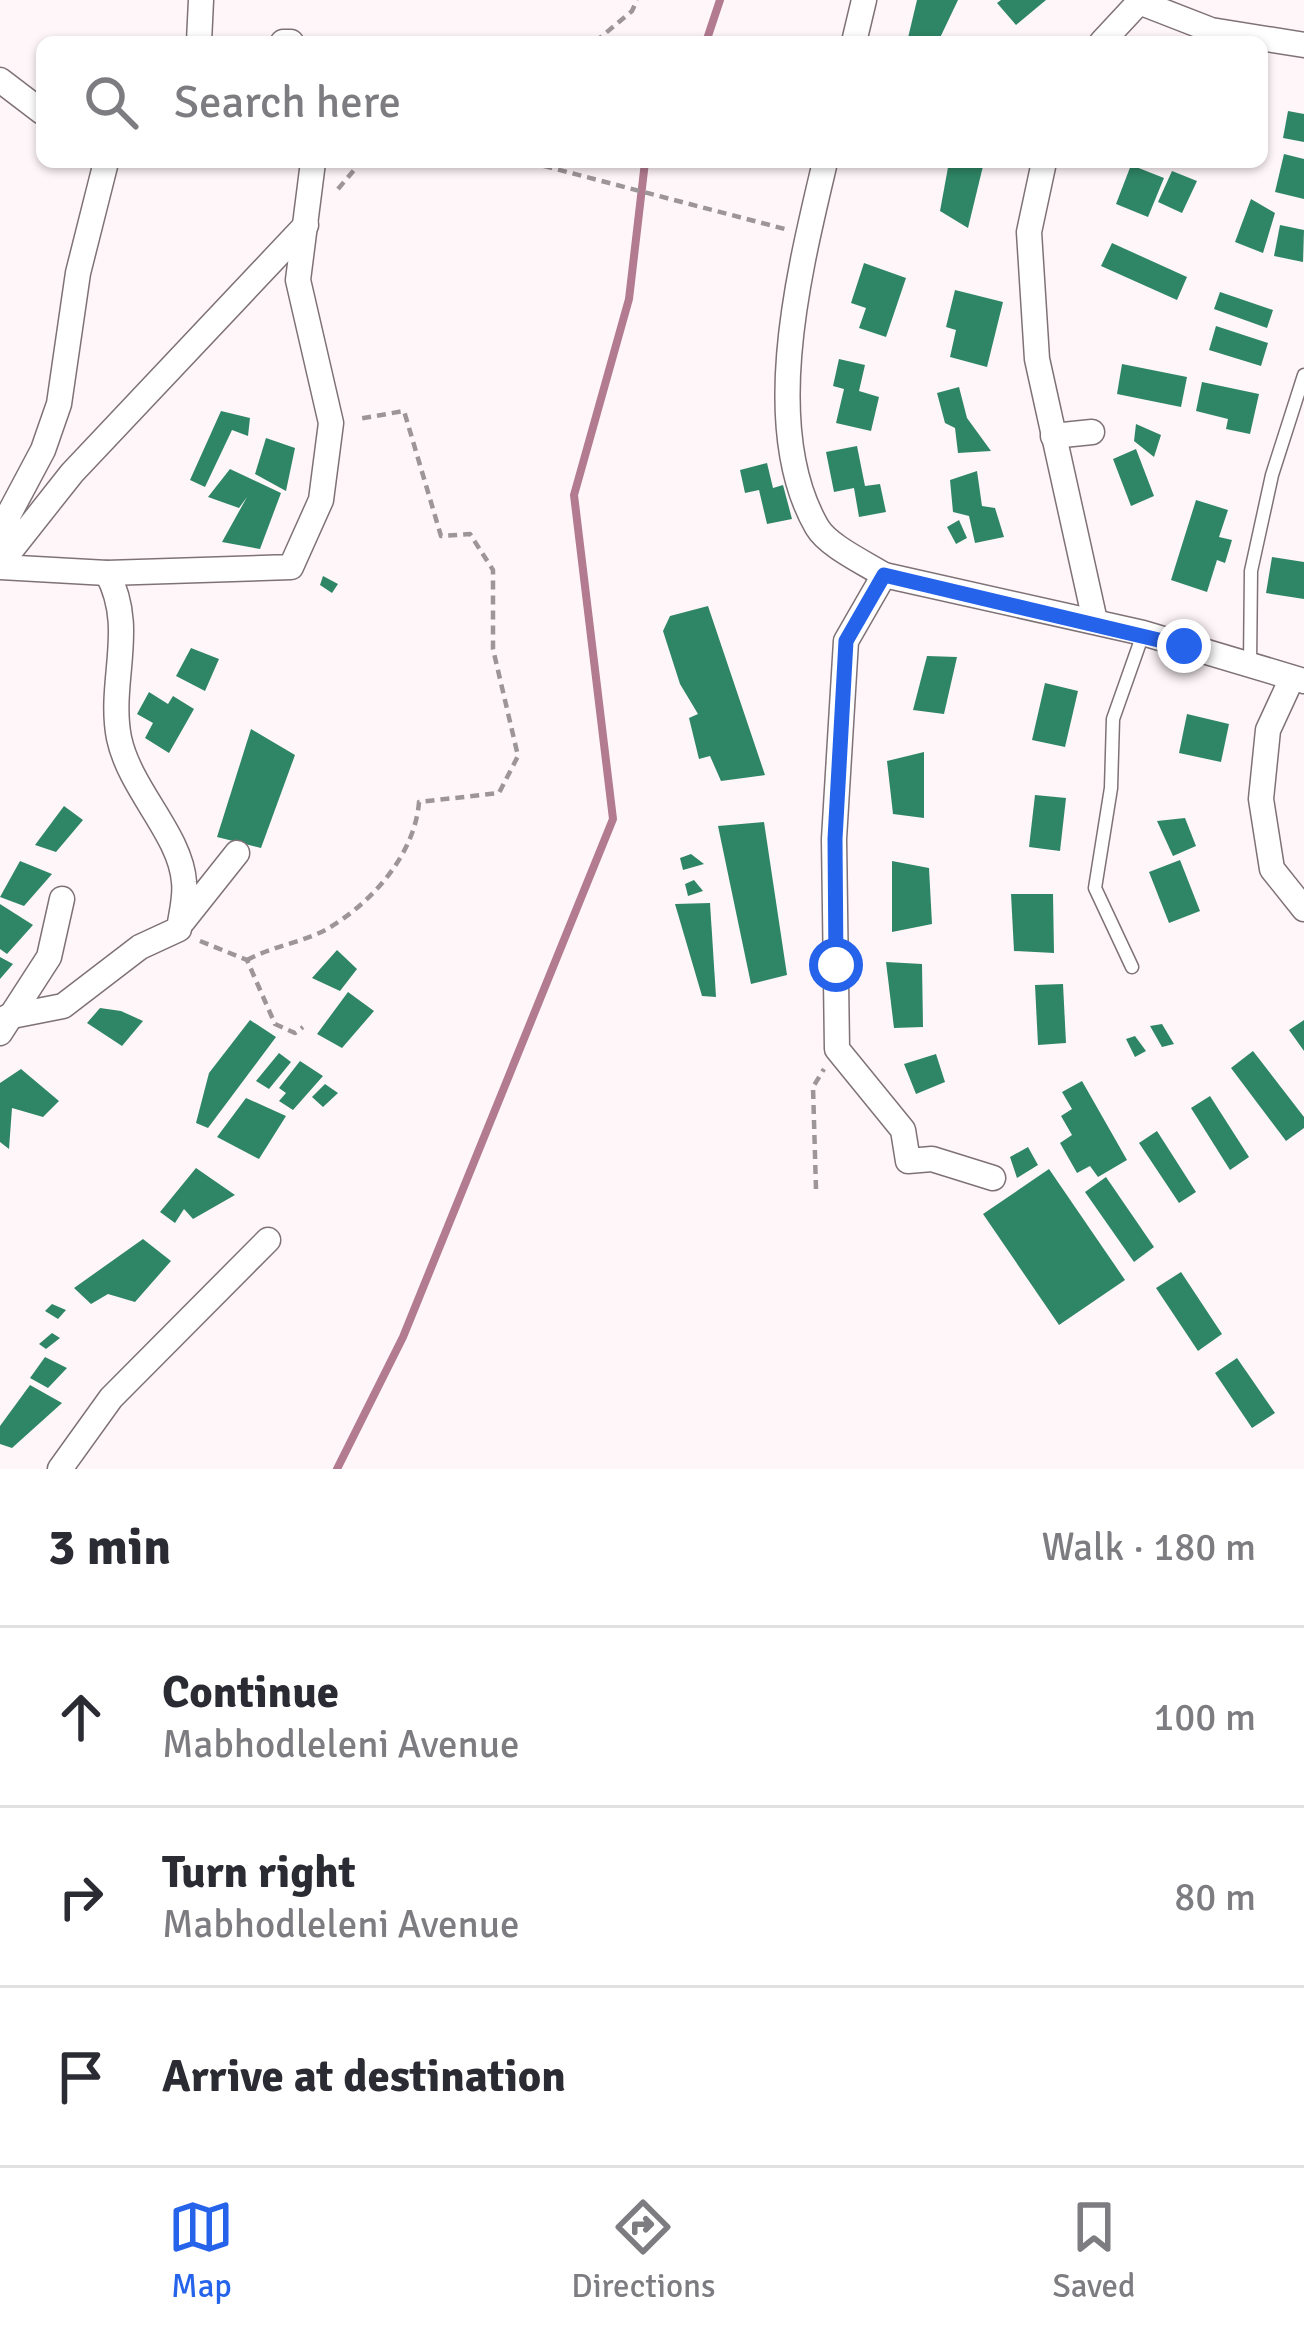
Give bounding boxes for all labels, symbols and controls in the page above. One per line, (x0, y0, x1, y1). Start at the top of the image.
search box (36, 36, 1268, 168)
icon: search (78, 69, 144, 135)
text: Search here (174, 75, 401, 130)
route end (1157, 619, 1211, 673)
route start (809, 938, 863, 992)
text: 3 min (48, 1516, 171, 1579)
text: Walk · 180 m (1042, 1523, 1256, 1571)
text: Continue (162, 1665, 339, 1720)
icon: ahead (48, 1684, 114, 1750)
text: 100 m (1153, 1693, 1256, 1741)
text: Mabhodleleni Avenue (162, 1720, 520, 1768)
text: Turn right (162, 1845, 356, 1900)
icon: right (48, 1864, 114, 1930)
text: 80 m (1174, 1873, 1256, 1921)
text: Mabhodleleni Avenue (162, 1900, 520, 1948)
icon: arrive (48, 2044, 114, 2110)
text: Arrive at destination (162, 2049, 566, 2104)
tab: Map (168, 2194, 234, 2307)
tab: Directions (571, 2194, 716, 2307)
tab: Saved (1052, 2194, 1136, 2307)

